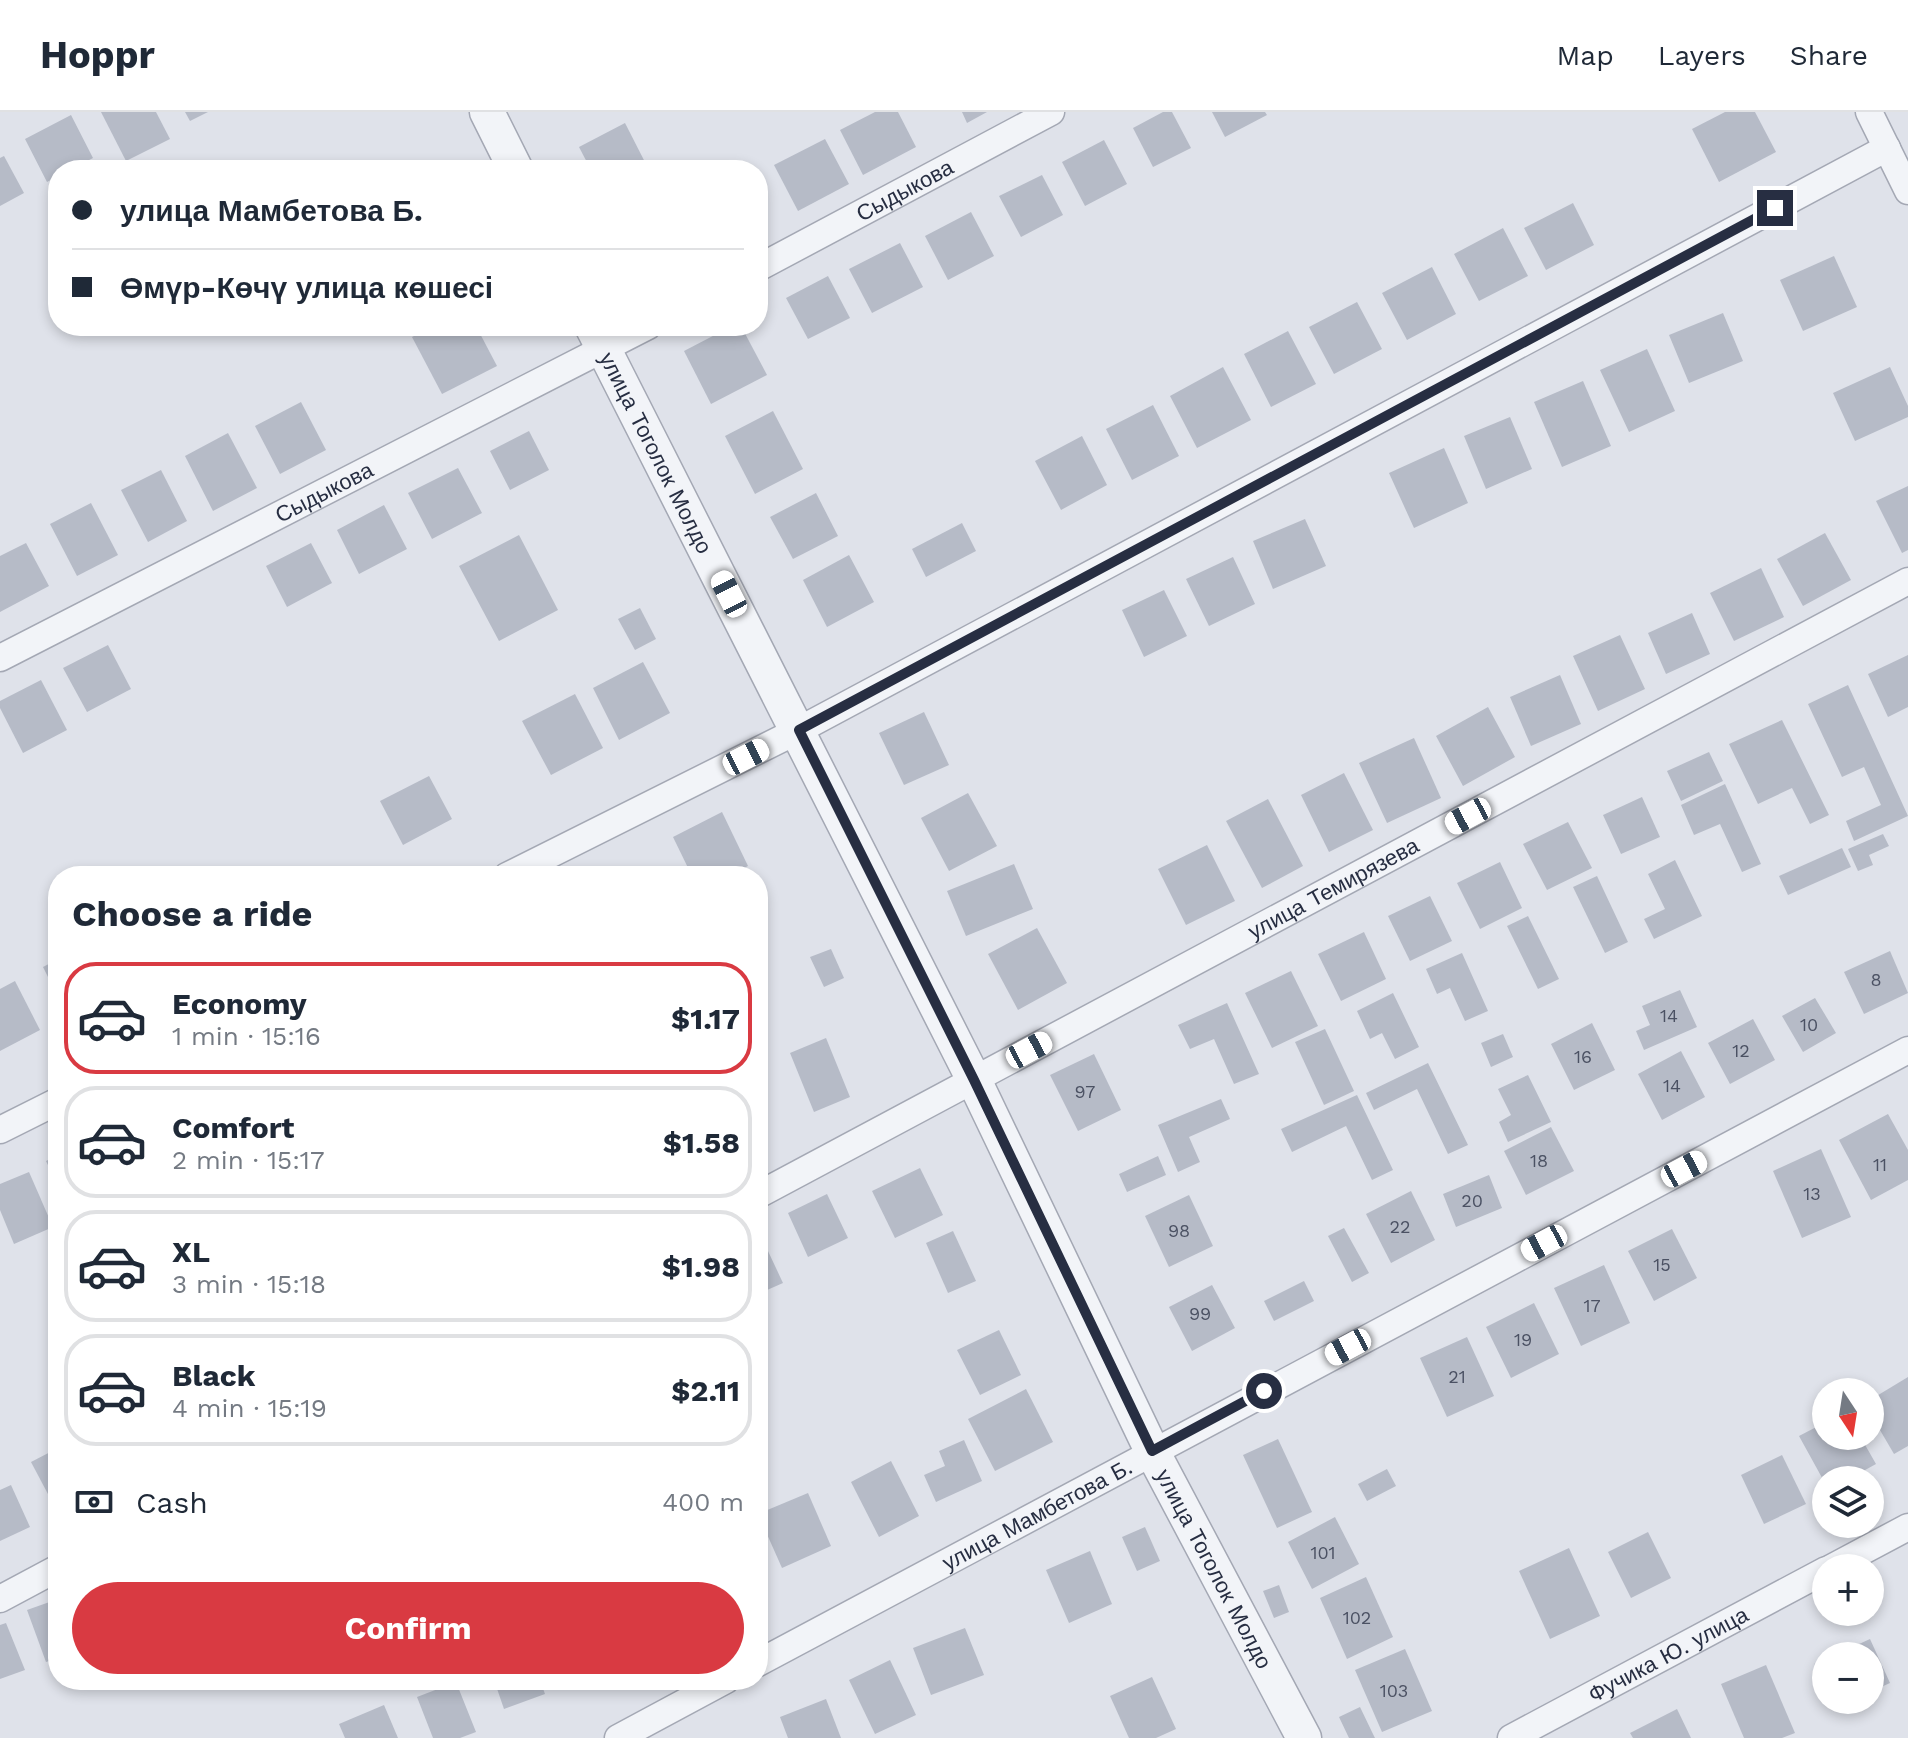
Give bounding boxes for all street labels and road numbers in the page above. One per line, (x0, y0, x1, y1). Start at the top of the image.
street label: Сыдыкова (852, 154, 958, 226)
street label: улица Тоголок Молдо (594, 348, 717, 558)
street label: Сыдыкова (271, 457, 378, 528)
street label: улица Темирязева (1244, 832, 1424, 944)
street label: улица Мамбетова Б. (938, 1454, 1136, 1576)
street label: улица Тоголок Молдо (1151, 1465, 1277, 1673)
street label: Фучика Ю. улица (1584, 1602, 1753, 1707)

